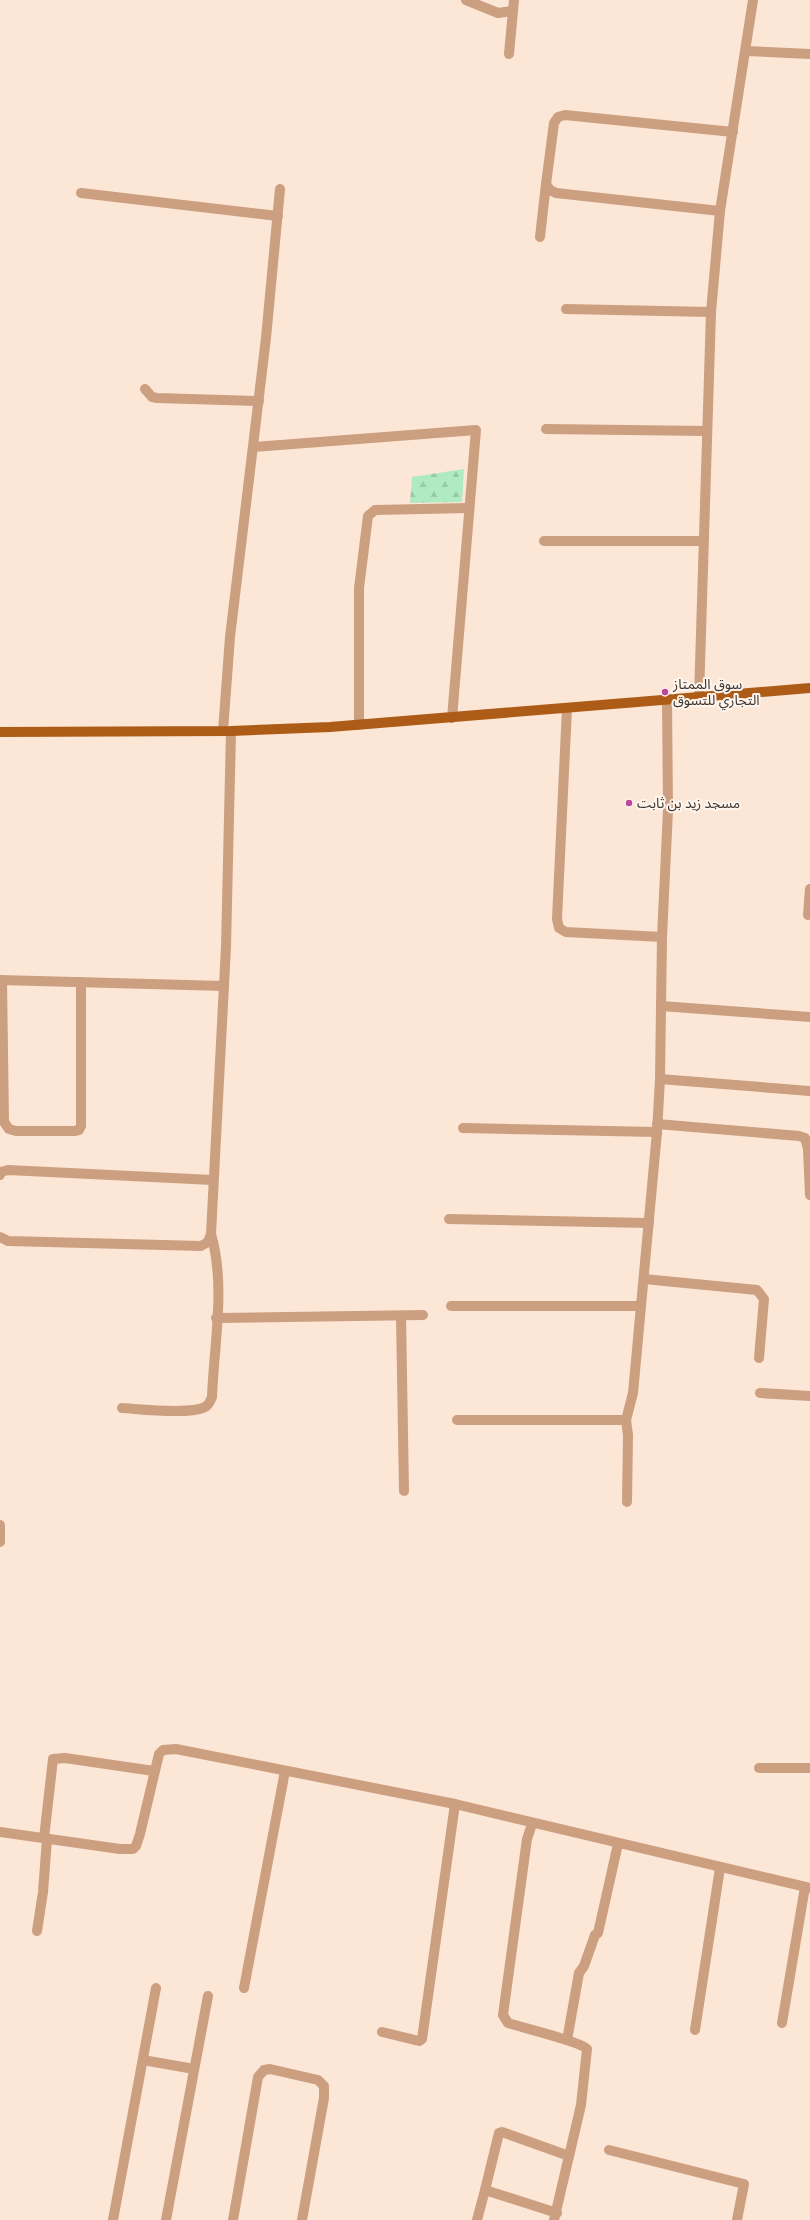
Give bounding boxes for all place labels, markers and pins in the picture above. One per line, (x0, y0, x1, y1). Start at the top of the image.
place label: سوق الممتاز التجاري للتسوق (672, 676, 760, 711)
marker: سوق الممتاز التجاري للتسوق (660, 687, 670, 697)
place label: مسجد زيد بن ثابت (637, 795, 740, 812)
marker: مسجد زيد بن ثابت (624, 798, 634, 808)

